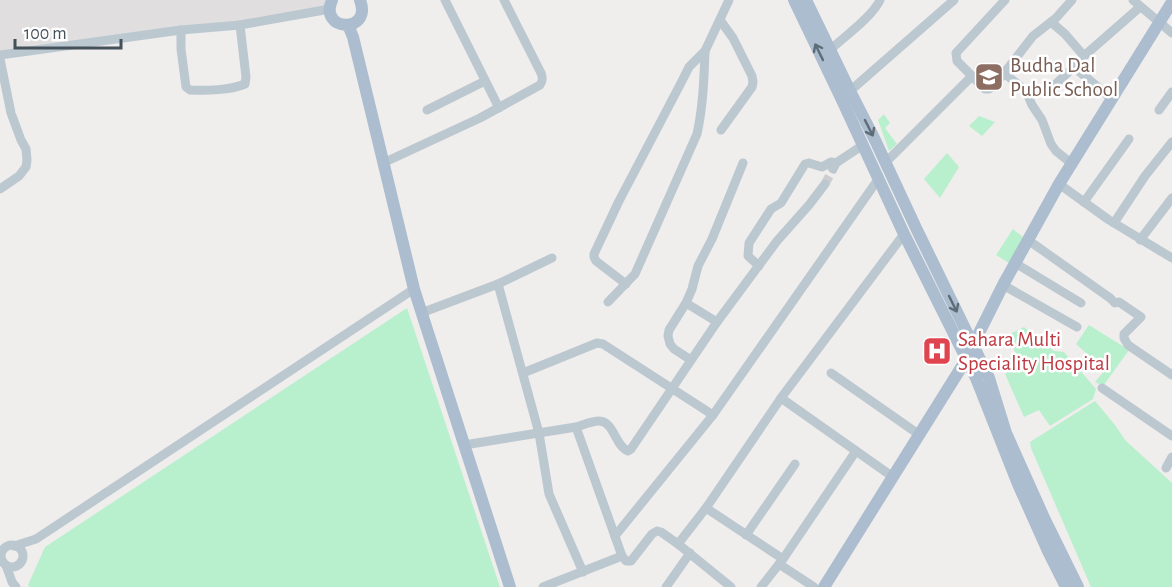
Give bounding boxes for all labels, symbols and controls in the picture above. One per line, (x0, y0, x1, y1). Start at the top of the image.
scale bar (15, 12, 122, 50)
text: 100 m (24, 25, 67, 43)
one-way arrow (813, 43, 825, 61)
place label: Budha Dal Public School (1010, 55, 1118, 100)
school or university icon: Budha Dal Public School (973, 61, 1005, 93)
one-way arrow (863, 119, 875, 136)
one-way arrow (948, 294, 959, 312)
place label: Sahara Multi Speciality Hospital (958, 329, 1110, 374)
hospital icon: Sahara Multi Speciality Hospital (921, 335, 953, 367)

